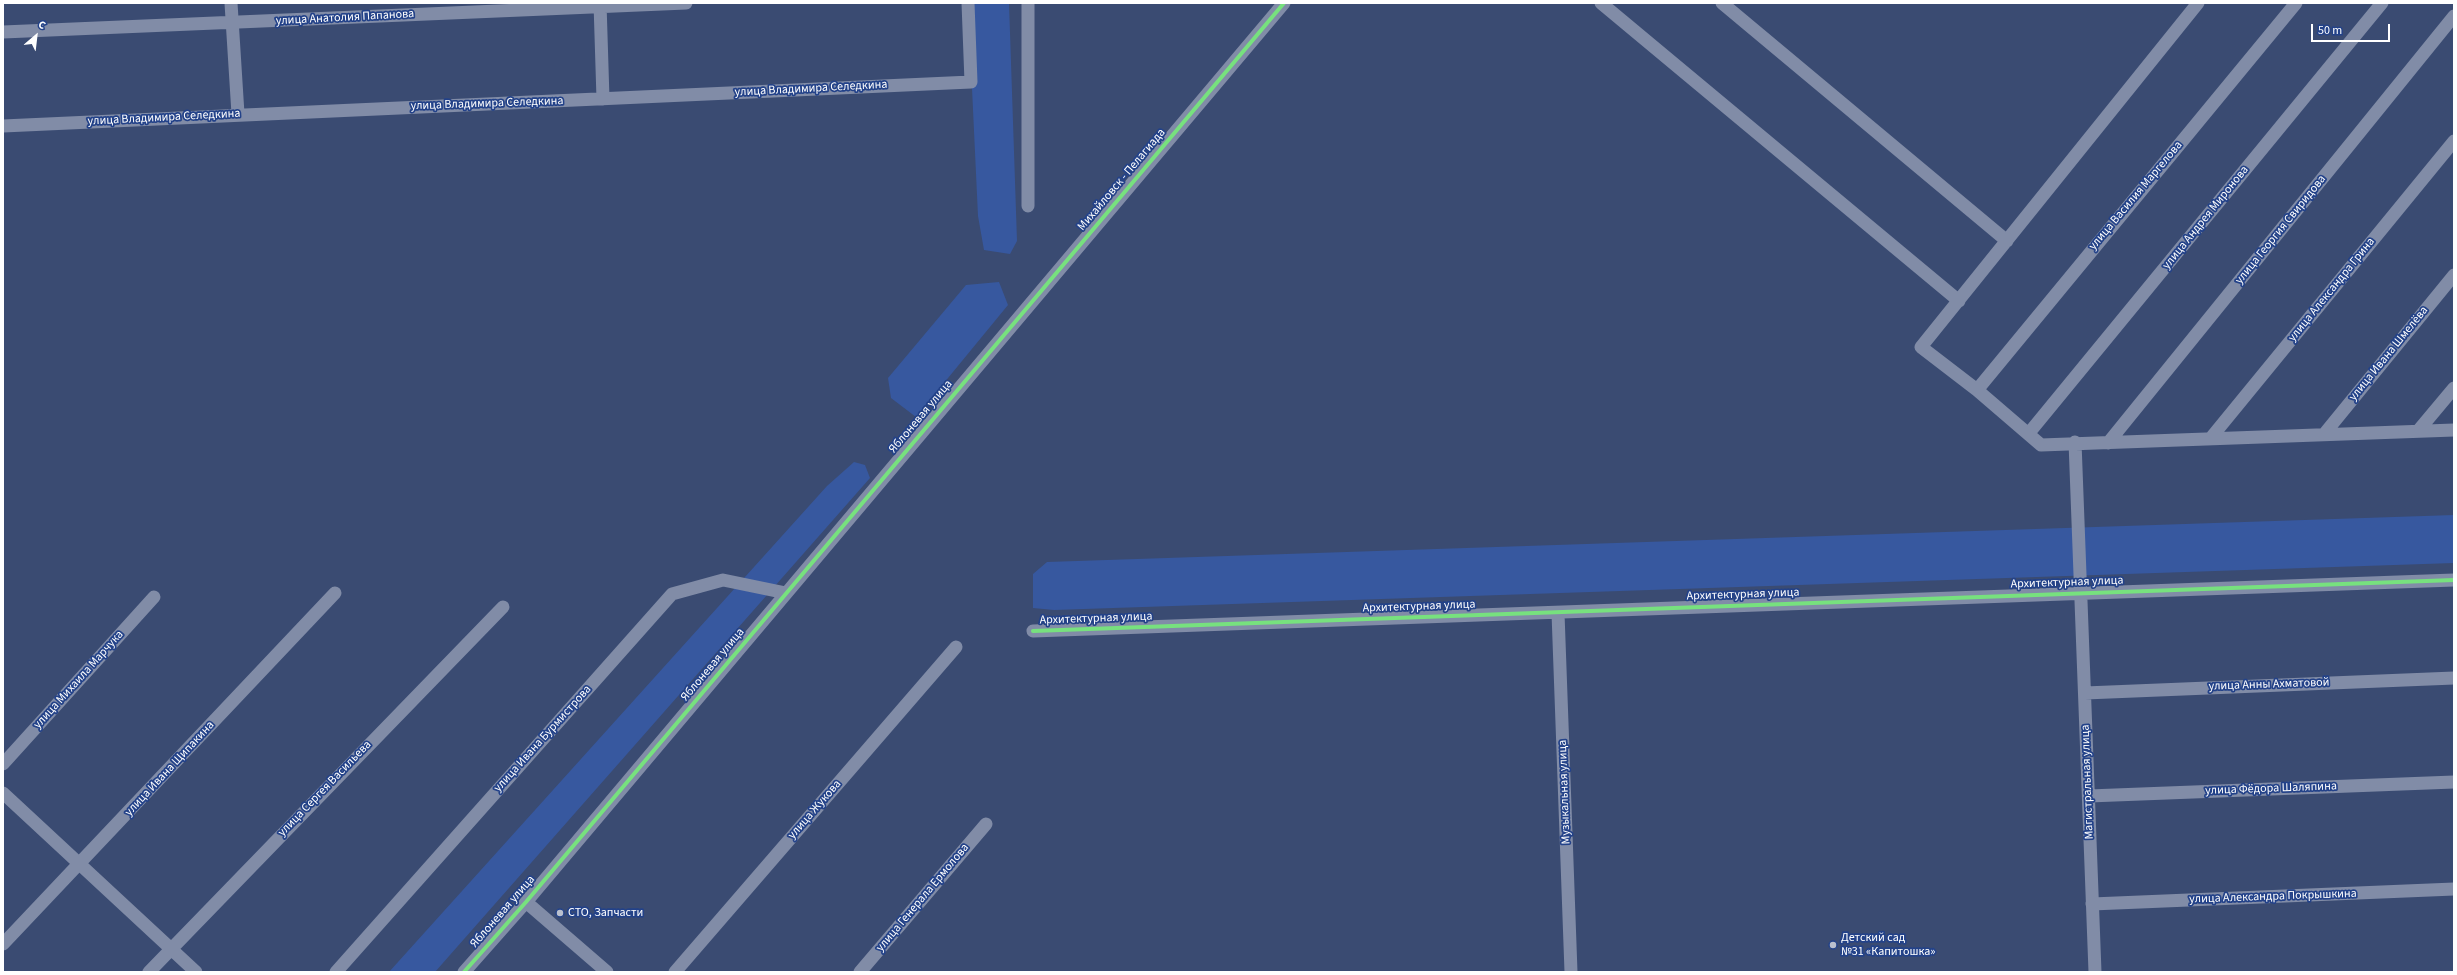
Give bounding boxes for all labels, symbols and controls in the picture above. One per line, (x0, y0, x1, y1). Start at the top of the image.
street label: улица Анатолия Папанова (275, 7, 415, 29)
north arrow (16, 16, 56, 56)
scale bar (2313, 16, 2392, 42)
text: С (36, 17, 48, 33)
text: 50 m (2318, 22, 2342, 39)
street label: улица Владимира Селедкина (734, 78, 888, 100)
street label: улица Владимира Селедкина (410, 94, 564, 114)
street label: улица Владимира Селедкина (87, 107, 241, 129)
street label: Михайловск - Пелагиада (1075, 126, 1169, 234)
street label: улица Василия Маргелова (2086, 139, 2186, 253)
street label: улица Андрея Миронова (2160, 163, 2252, 273)
street label: улица Георгия Свиридова (2233, 173, 2329, 287)
street label: улица Александра Грина (2286, 235, 2378, 345)
street label: улица Ивана Шмелёва (2346, 304, 2432, 404)
street label: Яблоневая улица (886, 377, 956, 457)
street label: Архитектурная улица (2010, 574, 2124, 592)
street label: Архитектурная улица (1686, 586, 1800, 604)
street label: Архитектурная улица (1362, 598, 1476, 616)
street label: Архитектурная улица (1039, 610, 1153, 628)
street label: Яблоневая улица (678, 625, 748, 705)
street label: улица Михаила Марчука (31, 628, 127, 732)
street label: улица Анны Ахматовой (2208, 676, 2330, 694)
street label: улица Ивана Бурмистрова (491, 683, 595, 795)
street label: улица Ивана Щипакина (122, 718, 218, 820)
street label: Магистральная улица (2079, 724, 2097, 840)
street label: улица Сергея Васильева (275, 738, 375, 840)
street label: Музыкальная улица (1556, 739, 1574, 845)
street label: улица Жукова (785, 778, 845, 842)
street label: улица Фёдора Шаляпина (2205, 780, 2337, 798)
street label: улица Генерала Ермолова (874, 841, 972, 955)
street label: Яблоневая улица (468, 873, 538, 951)
street label: улица Александра Покрышкина (2189, 887, 2357, 907)
place label: СТО, Запчасти (568, 906, 643, 920)
marker: СТО, Запчасти (555, 908, 565, 918)
place label: Детский сад №31 «Капитошка» (1841, 931, 1935, 959)
marker: Детский сад №31 «Капитошка» (1828, 940, 1838, 950)

